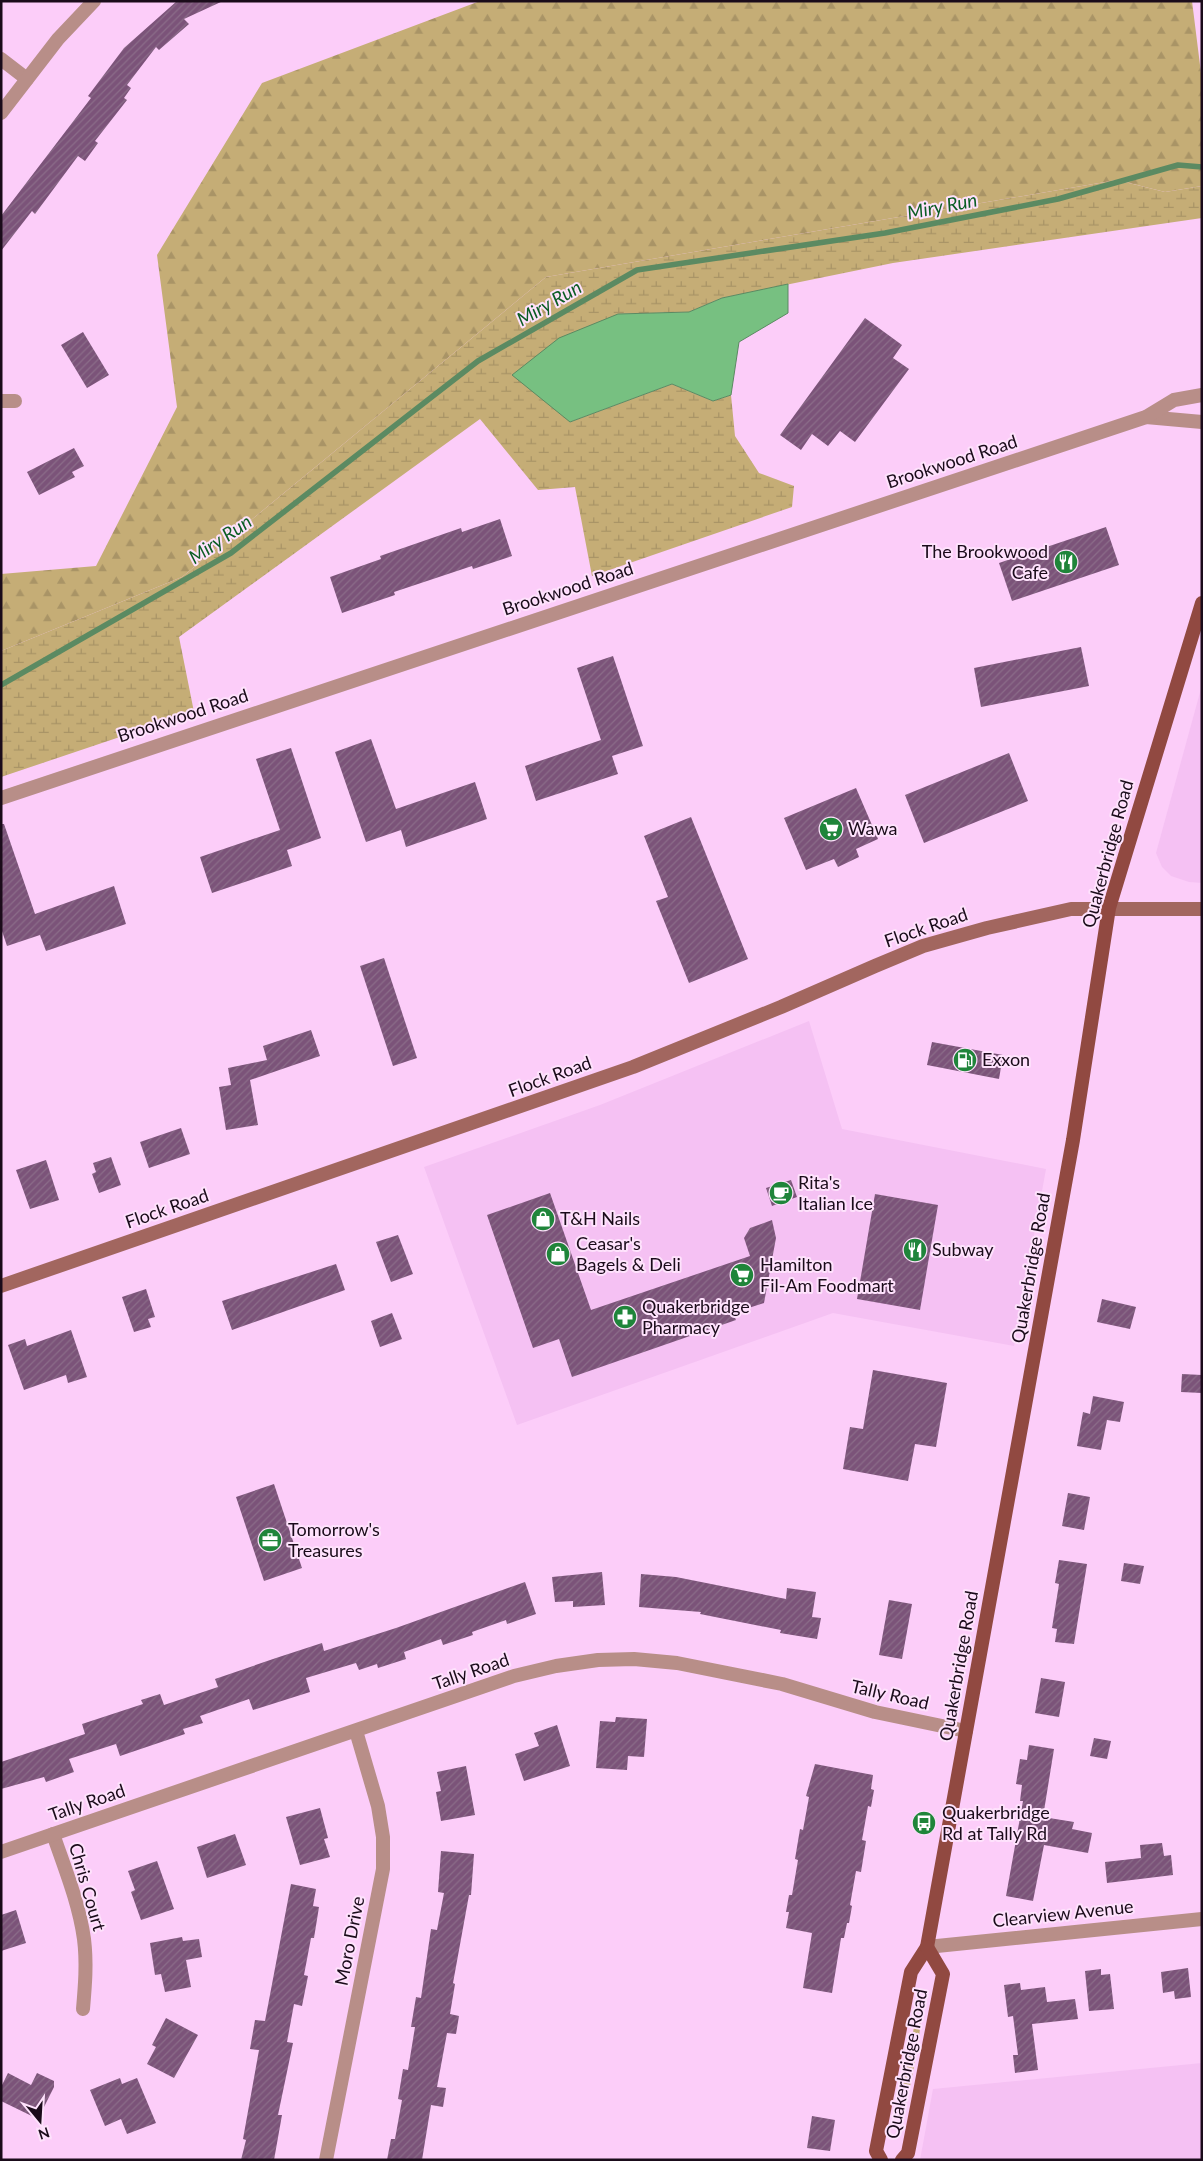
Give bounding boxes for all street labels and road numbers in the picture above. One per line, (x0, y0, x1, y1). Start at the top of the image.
street label: Brookwood Road (884, 430, 1020, 493)
street label: Brookwood Road (500, 557, 636, 620)
street label: Brookwood Road (115, 684, 251, 747)
street label: Quakerbridge Road (1077, 777, 1137, 930)
street label: Flock Road (881, 903, 970, 952)
street label: Flock Road (505, 1051, 594, 1101)
street label: Flock Road (122, 1184, 211, 1233)
street label: Quakerbridge Road (1006, 1191, 1054, 1345)
street label: Quakerbridge Road (934, 1589, 982, 1743)
street label: Tally Road (430, 1648, 512, 1694)
street label: Tally Road (849, 1674, 931, 1714)
street label: Tally Road (46, 1779, 128, 1825)
street label: Chris Court (65, 1840, 111, 1934)
street label: Moro Drive (330, 1894, 368, 1987)
street label: Clearview Avenue (991, 1895, 1134, 1931)
street label: Quakerbridge Road (881, 1987, 931, 2141)

